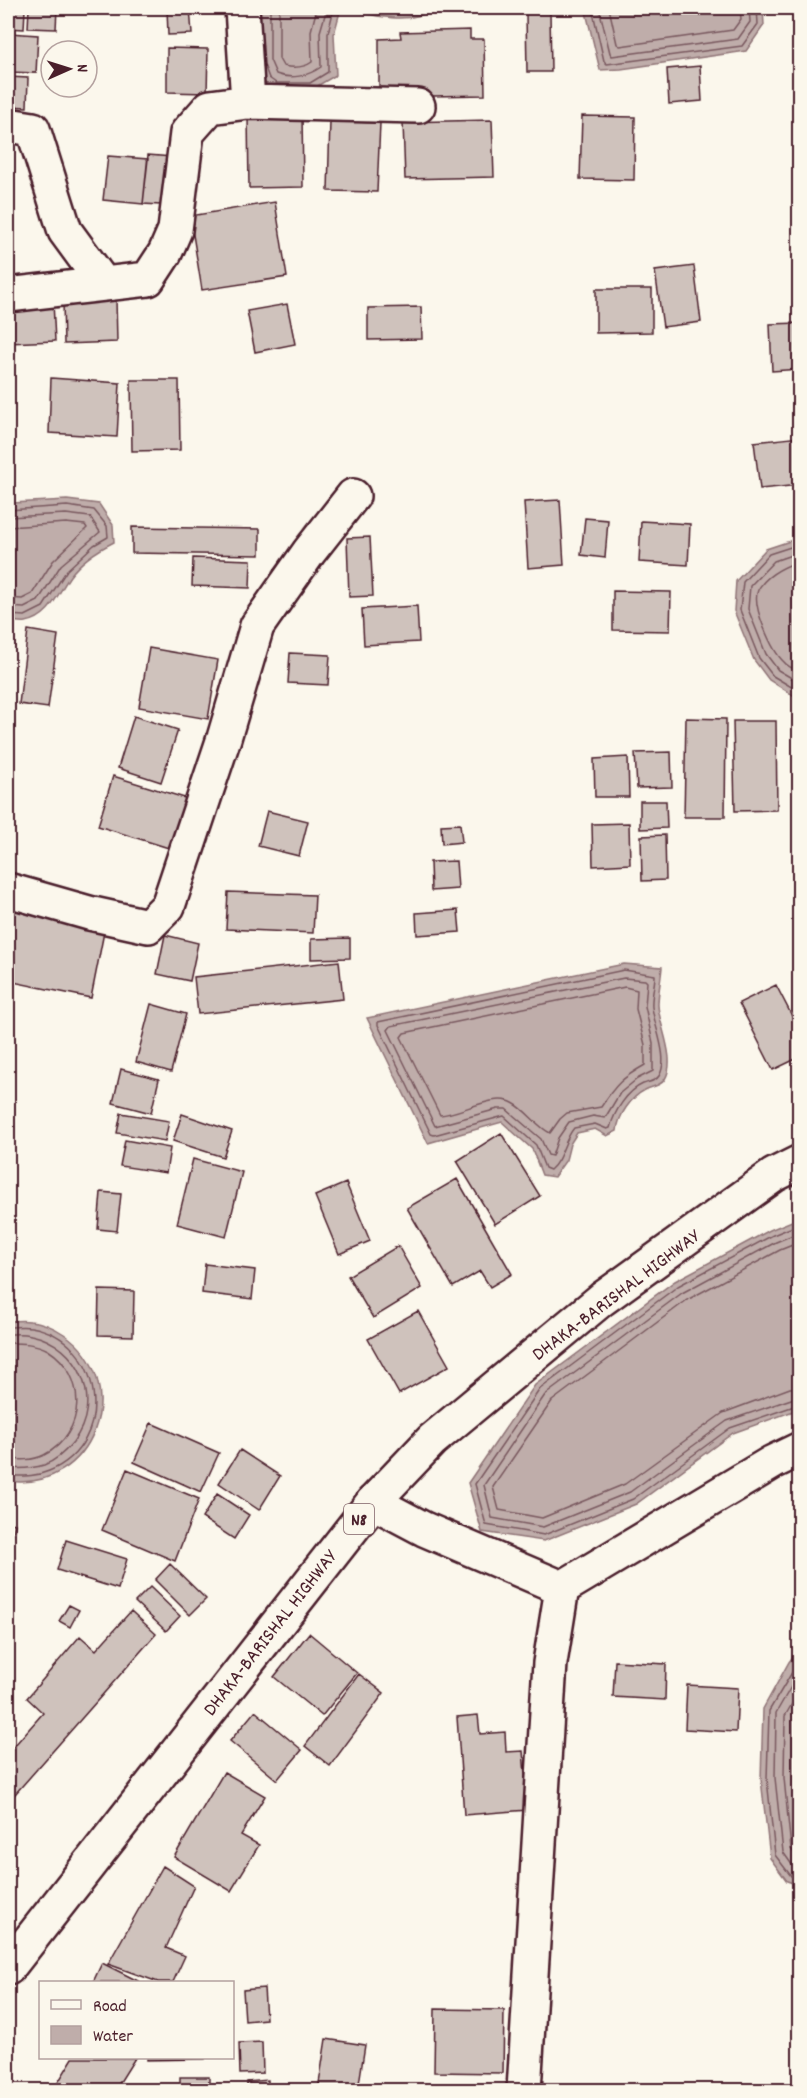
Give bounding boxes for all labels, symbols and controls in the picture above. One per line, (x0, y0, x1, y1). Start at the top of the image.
north arrow (39, 39, 99, 99)
text: N (70, 64, 93, 73)
street label: DHAKA-BARISHAL HIGHWAY (527, 1223, 707, 1369)
road number: N8 (344, 1504, 374, 1534)
street label: DHAKA-BARISHAL HIGHWAY (198, 1544, 346, 1723)
legend (39, 1981, 234, 2059)
text: Road (93, 1995, 127, 2020)
text: Water (93, 2025, 133, 2050)

